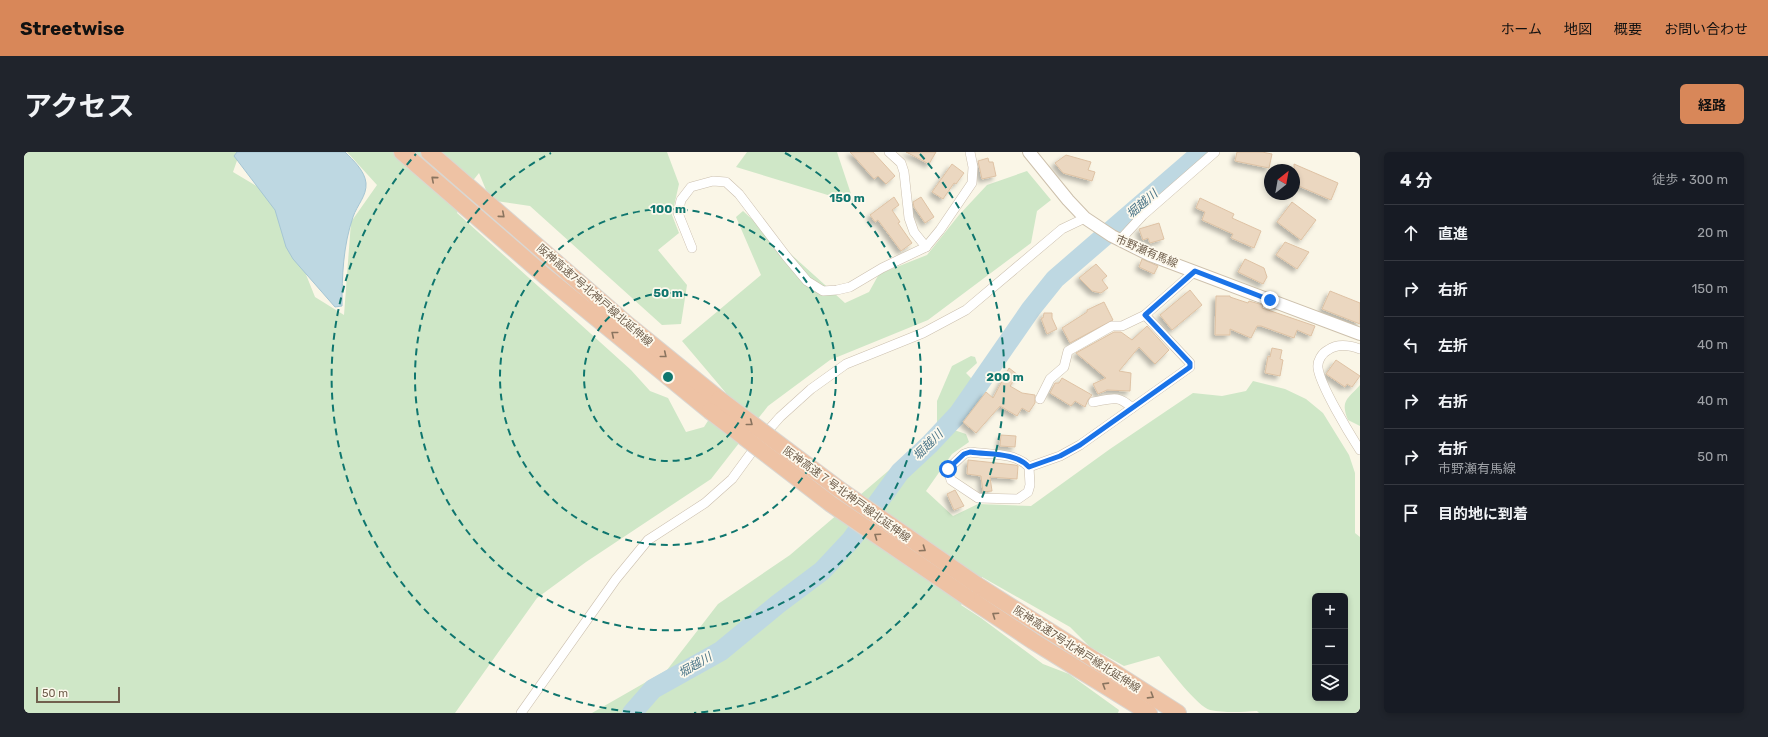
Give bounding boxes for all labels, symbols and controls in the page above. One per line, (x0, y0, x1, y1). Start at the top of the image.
text: Streetwise (20, 17, 125, 40)
text: ホーム (1500, 21, 1542, 38)
text: 地図 (1564, 21, 1592, 38)
text: 概要 (1614, 21, 1642, 38)
text: お問い合わせ (1664, 21, 1748, 38)
button: 経路 (1680, 84, 1744, 124)
text: アクセス (24, 90, 135, 123)
north arrow (1264, 164, 1300, 200)
text: 4 分 (1400, 170, 1432, 190)
text: 徒歩 · 300 m (1652, 172, 1728, 187)
one-way arrow (431, 177, 439, 184)
water label: 堀越川 (1124, 186, 1162, 221)
text: 150 m (829, 191, 865, 205)
text: 100 m (650, 202, 686, 216)
one-way arrow (497, 211, 505, 218)
icon: ahead (1400, 222, 1422, 244)
text: 直進 (1438, 225, 1468, 243)
text: 20 m (1697, 225, 1728, 240)
street label: 市野瀬有馬線 (1114, 233, 1180, 270)
street label: 阪神高速7号北神戸線北延伸線 (534, 242, 655, 349)
icon: right (1400, 278, 1422, 300)
text: 右折 (1438, 281, 1468, 299)
text: 150 m (1692, 281, 1728, 296)
text: 50 m (653, 286, 683, 300)
route end (1261, 291, 1279, 309)
one-way arrow (612, 331, 619, 338)
icon: left (1400, 334, 1422, 356)
text: 左折 (1438, 337, 1468, 355)
text: 40 m (1697, 337, 1728, 352)
one-way arrow (660, 350, 667, 357)
centre of rings (661, 370, 675, 384)
text: 200 m (986, 370, 1024, 384)
icon: right (1400, 390, 1422, 412)
text: 右折 (1438, 393, 1468, 411)
text: 40 m (1697, 393, 1728, 408)
one-way arrow (745, 418, 752, 425)
water label: 堀越川 (910, 426, 947, 463)
text: 右折 (1438, 440, 1468, 458)
street label: 阪神高速７号北神戸線北延伸線 (781, 444, 913, 545)
icon: right (1400, 446, 1422, 468)
text: 50 m (1697, 449, 1728, 464)
route start (939, 460, 957, 478)
text: 市野瀬有馬線 (1438, 461, 1516, 476)
icon: arrive (1400, 502, 1422, 524)
text: 目的地に到着 (1438, 505, 1528, 523)
one-way arrow (874, 533, 881, 541)
one-way arrow (919, 544, 926, 552)
map controls (1312, 593, 1348, 701)
button: + (1312, 593, 1348, 629)
street label: 阪神高速7号北神戸線北延伸線 (1011, 603, 1143, 695)
one-way arrow (992, 613, 999, 620)
button: − (1312, 629, 1348, 665)
water label: 堀越川 (676, 649, 716, 680)
button: layers (1312, 665, 1348, 701)
one-way arrow (1102, 682, 1109, 689)
scale bar (36, 685, 120, 704)
text: 50 m (42, 687, 68, 700)
one-way arrow (1147, 691, 1154, 699)

